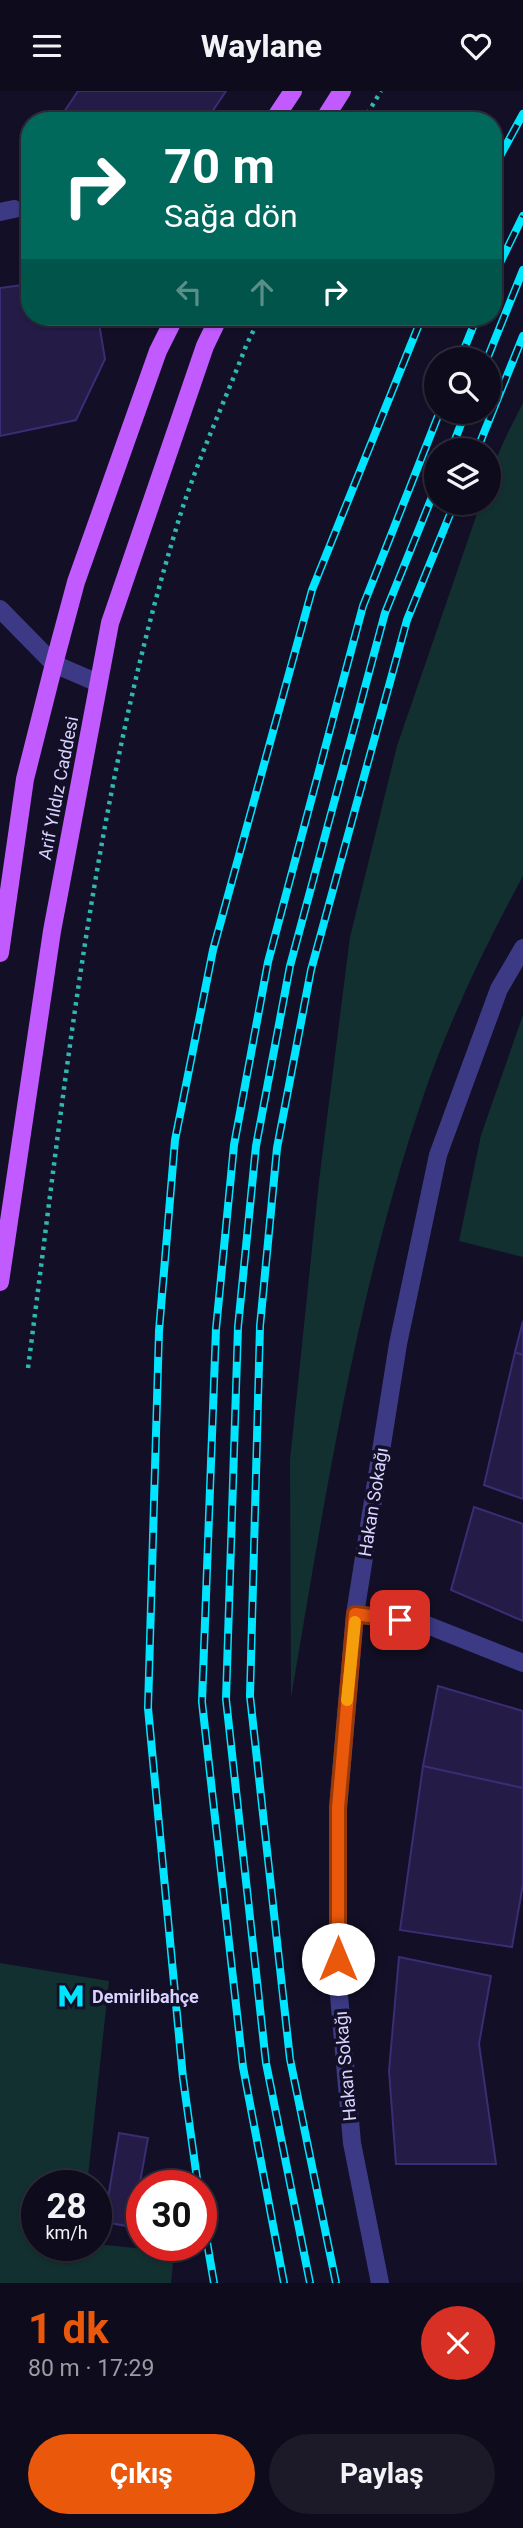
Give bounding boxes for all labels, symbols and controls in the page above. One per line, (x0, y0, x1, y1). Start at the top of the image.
icon: menu (28, 27, 66, 65)
text: Waylane (201, 27, 322, 65)
icon: heart (457, 27, 495, 65)
text: 70 m (164, 138, 275, 195)
icon: right (49, 140, 140, 231)
text: Sağa dön (164, 197, 298, 235)
icon: left (170, 273, 208, 311)
icon: ahead (243, 273, 281, 311)
icon: right (316, 273, 354, 311)
map controls (424, 347, 501, 515)
button: search (424, 347, 501, 424)
button: layers (424, 438, 501, 515)
street label: Arif Yıldız Caddesi (34, 715, 82, 861)
street label: Hakan Sokağı (354, 1446, 392, 1558)
pin (370, 1590, 430, 1650)
icon: arrive (381, 1601, 419, 1639)
position arrow (301, 1922, 375, 1996)
metro station icon: Demirlibahçe (56, 1981, 86, 2011)
place label: Demirlibahçe (92, 1986, 199, 2007)
street label: Hakan Sokağı (330, 2010, 360, 2122)
speed limit sign: 30 (126, 2170, 217, 2261)
text: 28 (46, 2186, 87, 2227)
text: km/h (45, 2222, 88, 2243)
text: 1 dk (28, 2304, 109, 2353)
button: close (421, 2306, 495, 2380)
text: 80 m · 17:29 (28, 2355, 154, 2382)
button: Çıkış (28, 2434, 255, 2514)
button: Paylaş (269, 2434, 495, 2514)

